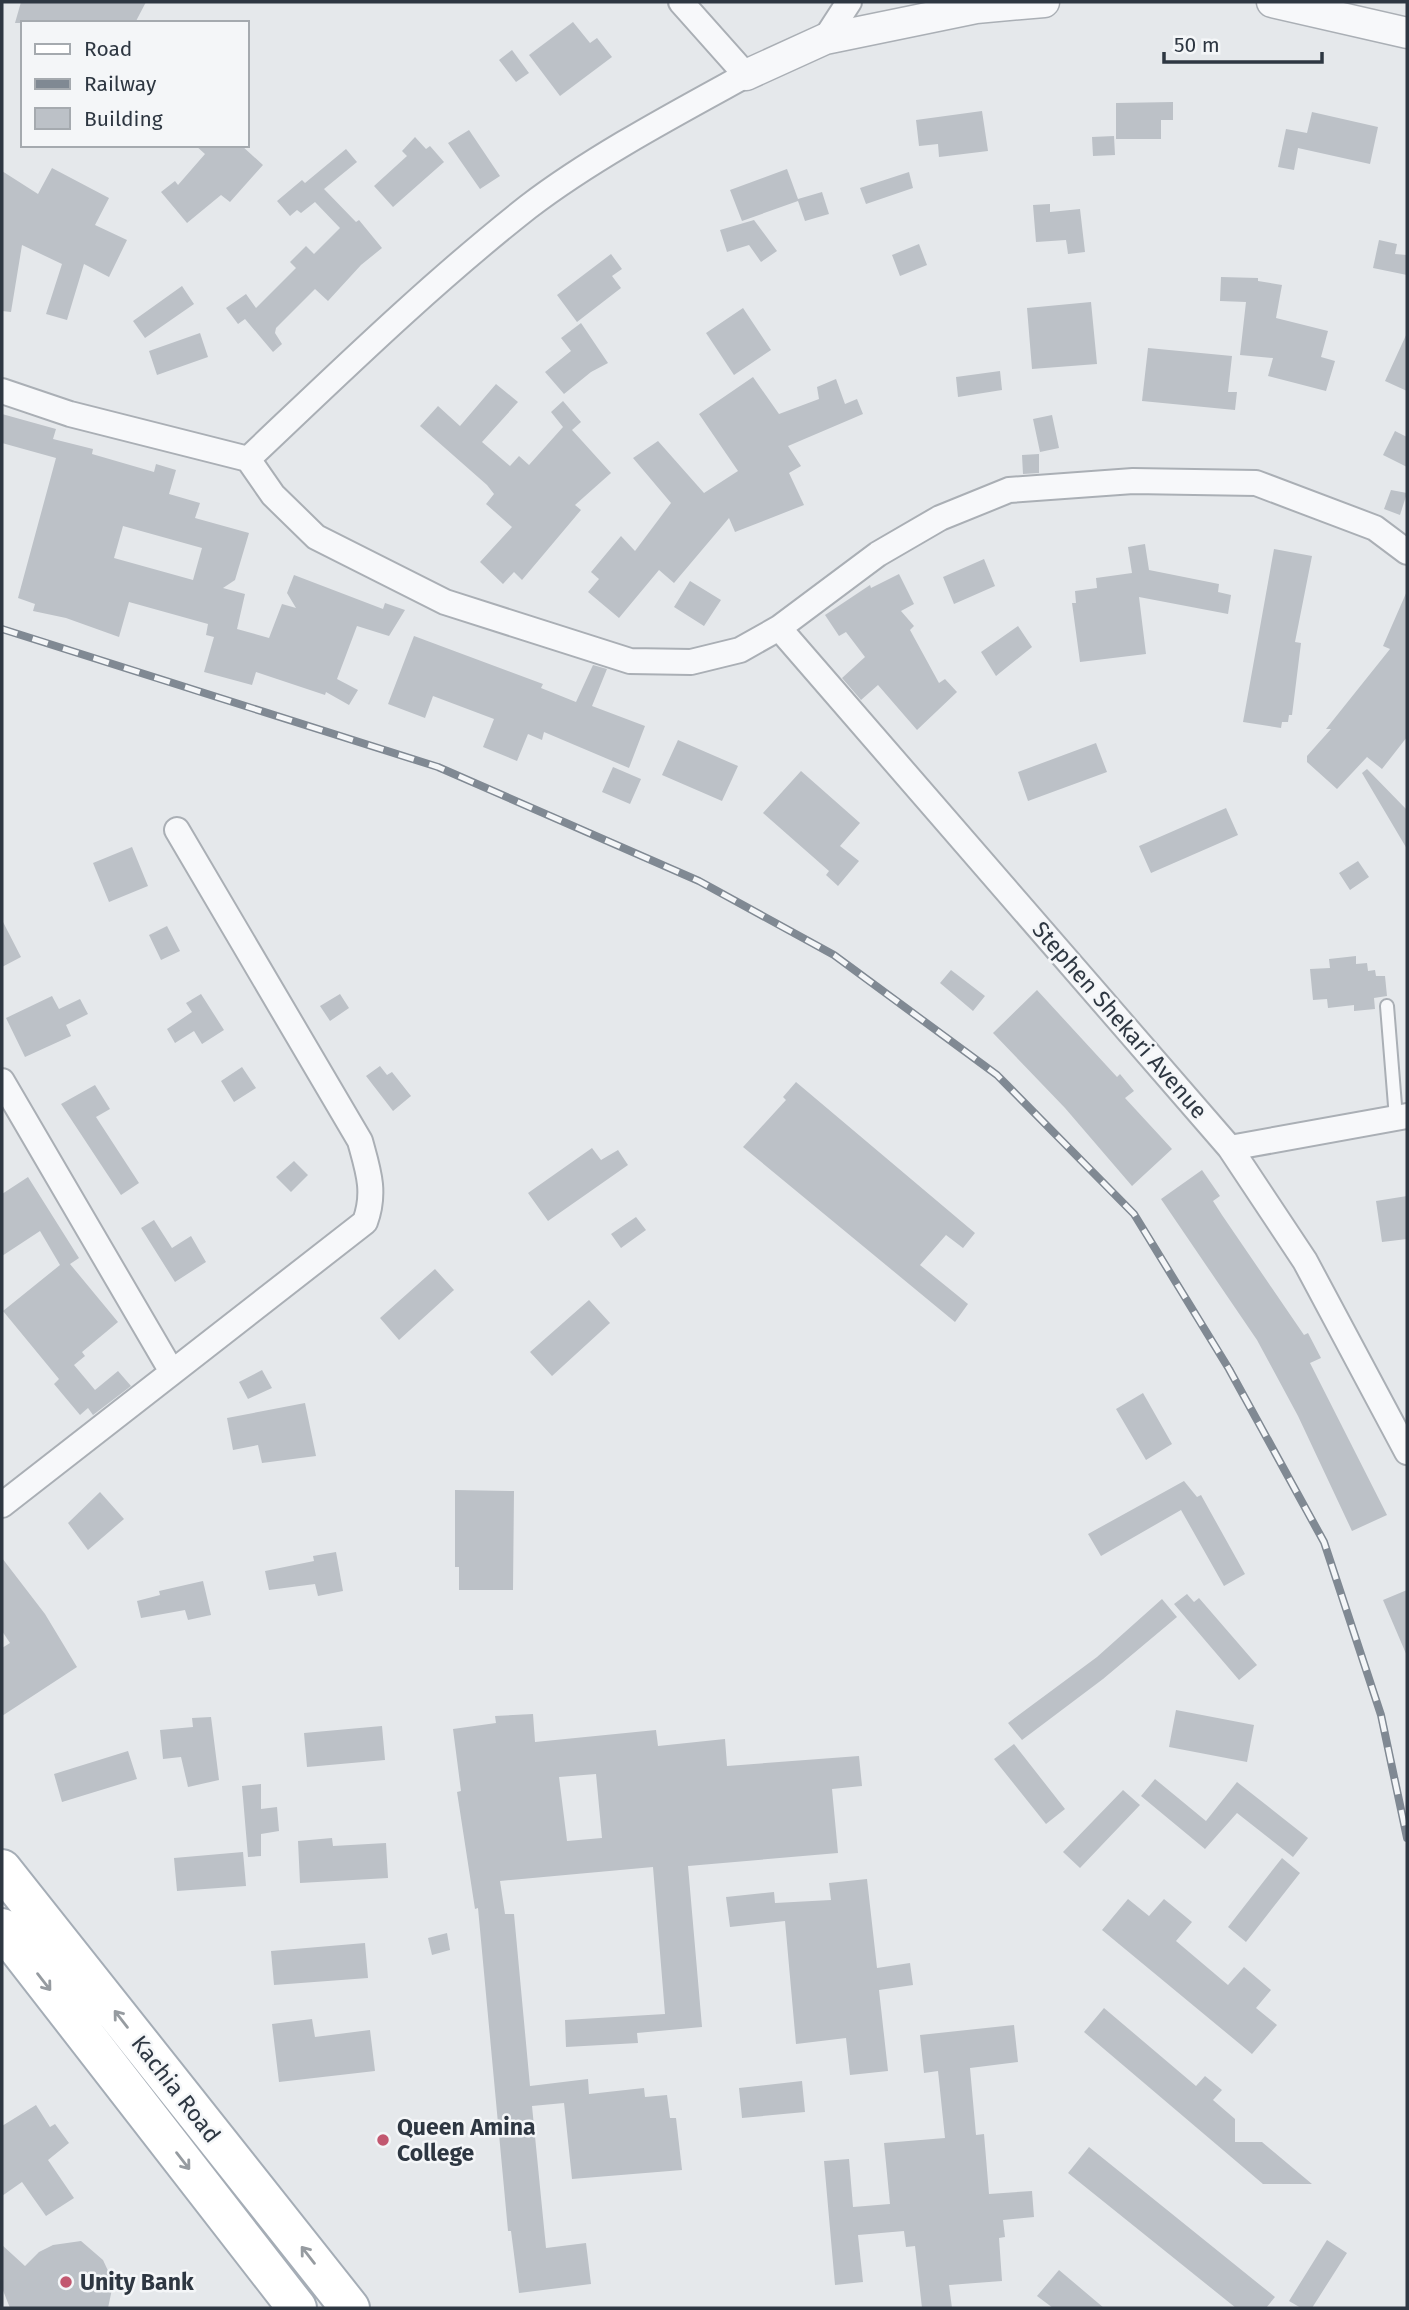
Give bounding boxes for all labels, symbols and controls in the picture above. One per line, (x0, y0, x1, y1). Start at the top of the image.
legend (21, 21, 248, 147)
scale bar (1164, 21, 1322, 65)
text: 50 m (1174, 32, 1220, 58)
text: Road (84, 36, 132, 62)
text: Railway (84, 71, 157, 97)
text: Building (84, 106, 163, 132)
street label: Stephen Shekari Avenue (1027, 916, 1213, 1124)
one-way arrow (36, 1972, 51, 1990)
one-way arrow (113, 2010, 128, 2029)
street label: Kachia Road (125, 2030, 227, 2148)
place label: Queen Amina College (397, 2113, 536, 2167)
marker: Queen Amina College (375, 2132, 391, 2148)
one-way arrow (176, 2152, 191, 2170)
one-way arrow (300, 2246, 315, 2264)
place label: Unity Bank (80, 2268, 194, 2296)
marker: Unity Bank (58, 2274, 74, 2290)

